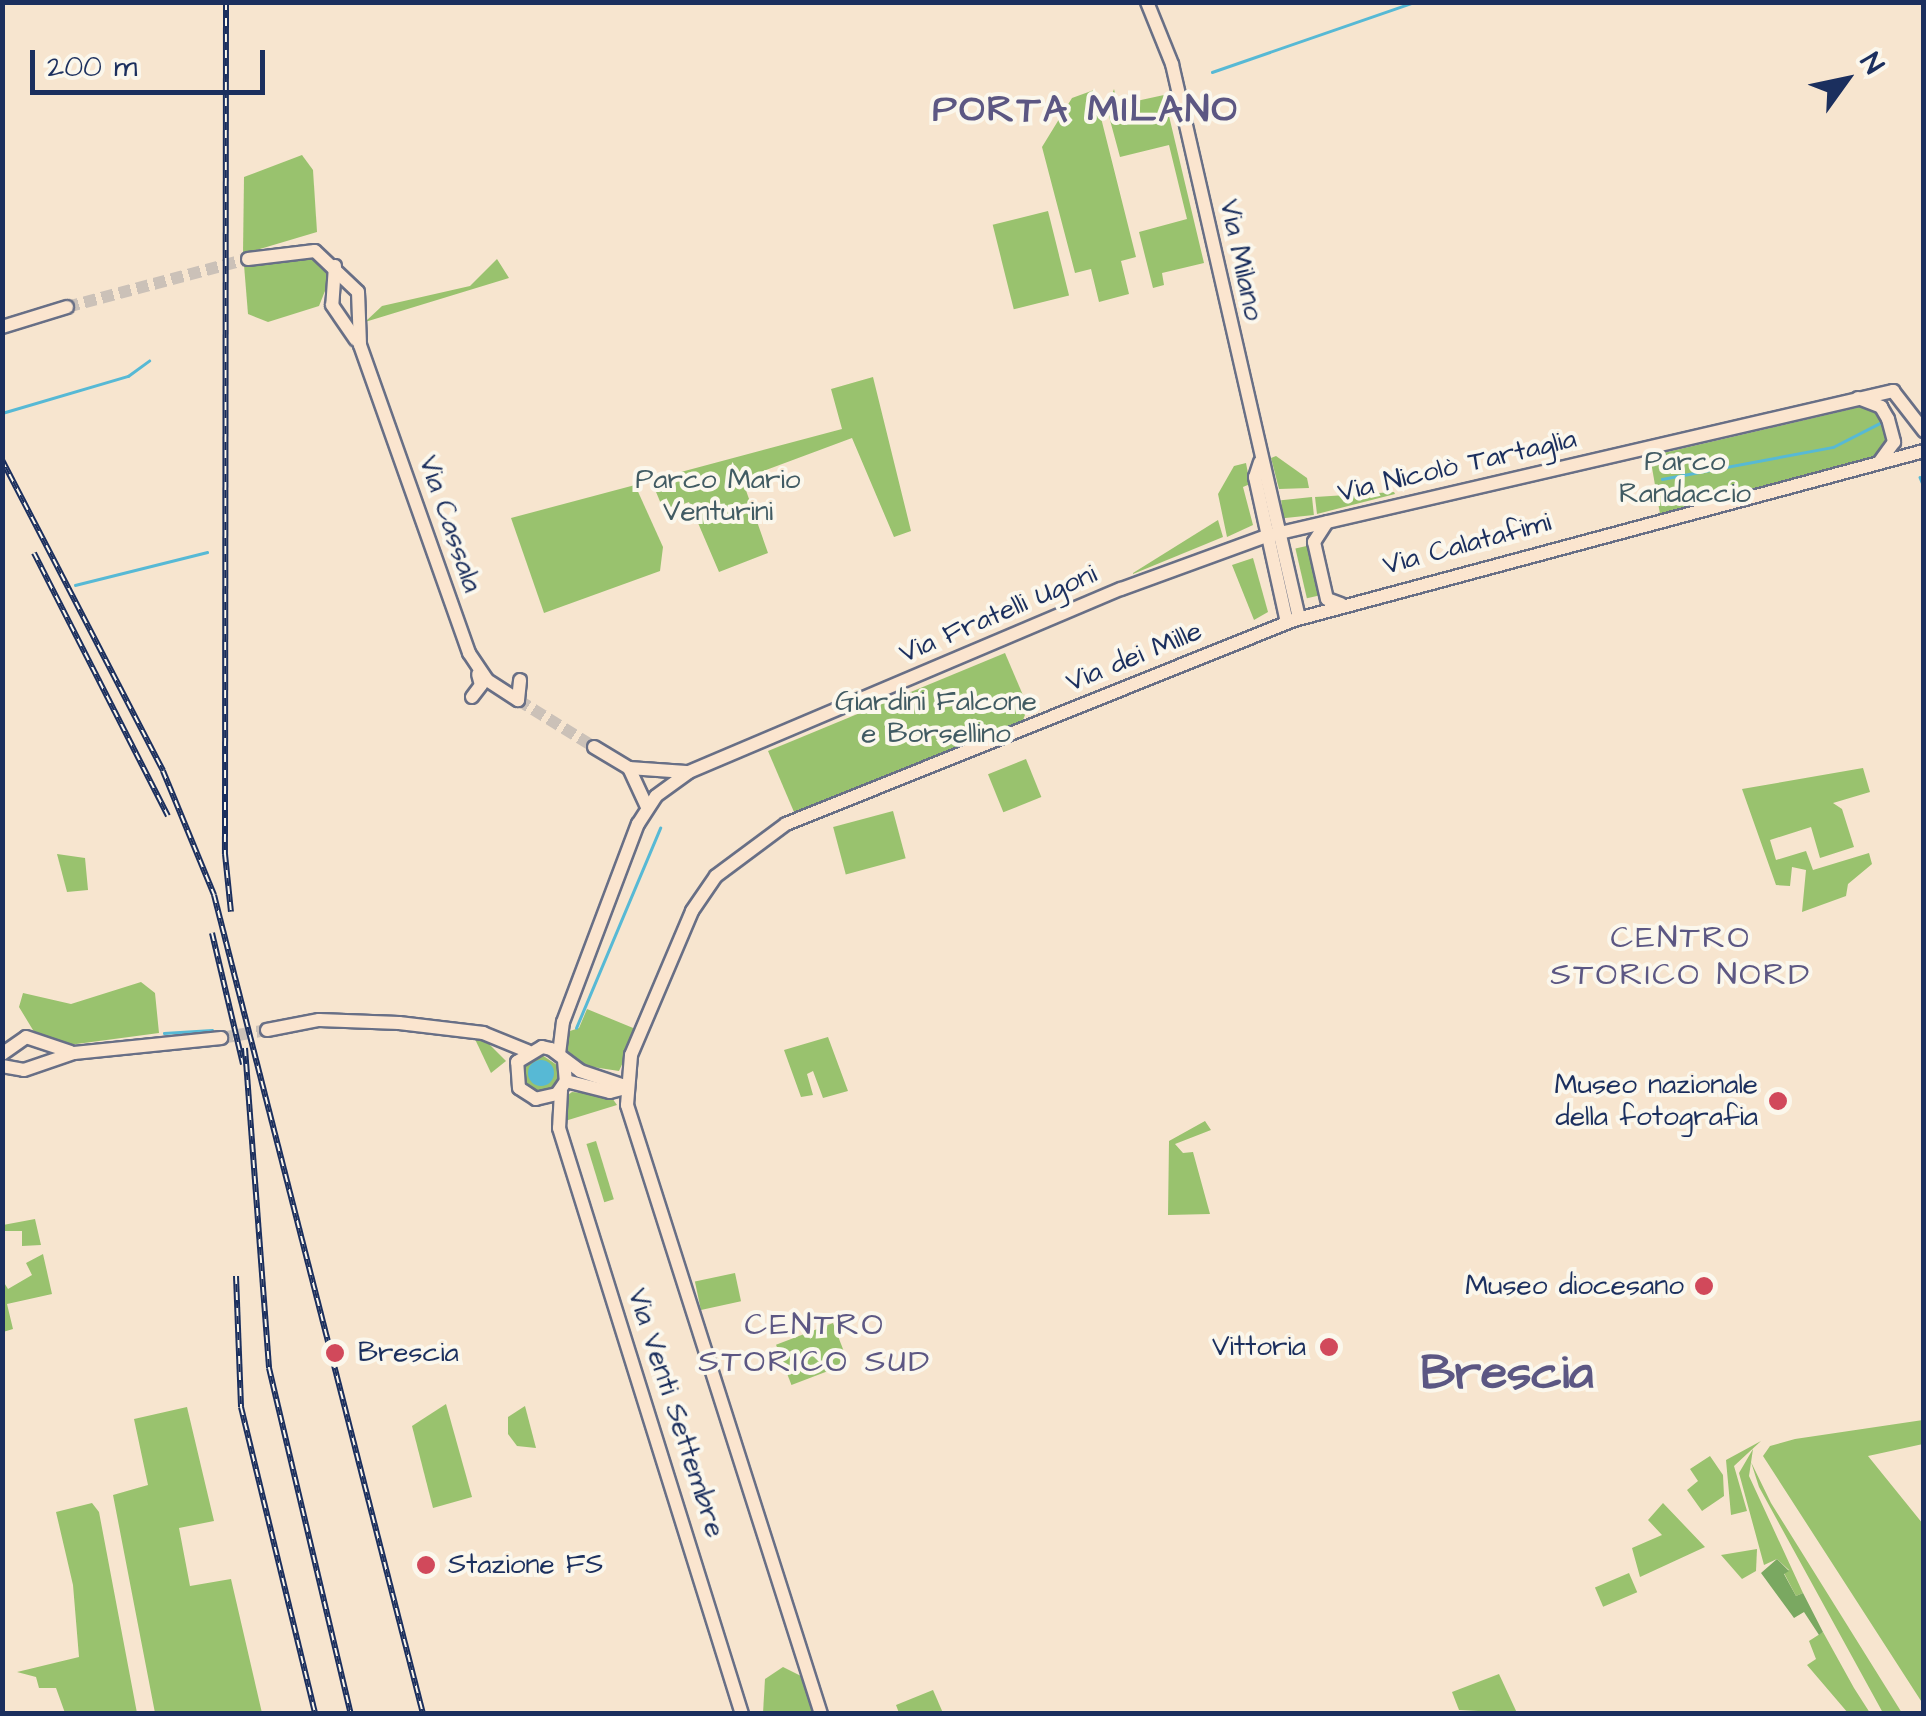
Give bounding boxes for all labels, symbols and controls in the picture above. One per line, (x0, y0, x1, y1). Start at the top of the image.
scale bar (35, 30, 270, 92)
north arrow (1796, 30, 1896, 130)
text: N (1850, 45, 1893, 81)
text: 200 m (47, 46, 137, 88)
district label: PORTA MILANO (932, 88, 1240, 134)
street label: Via Milano (1212, 196, 1270, 324)
street label: Via Nicolò Tartaglia (1334, 422, 1580, 510)
park label: Parco Randaccio (1619, 445, 1751, 511)
street label: Via Cassala (411, 451, 489, 597)
park label: Parco Mario Venturini (635, 463, 801, 529)
street label: Via Calatafimi (1379, 505, 1555, 583)
street label: Via Fratelli Ugoni (894, 557, 1102, 671)
street label: Via dei Mille (1061, 615, 1207, 699)
park label: Giardini Falcone e Borsellino (835, 685, 1037, 751)
district label: CENTRO STORICO NORD (1550, 920, 1812, 995)
place label: Museo nazionale della fotografia (1555, 1068, 1758, 1134)
marker: Museo nazionale della fotografia (1767, 1090, 1789, 1112)
place label: Museo diocesano (1465, 1269, 1684, 1303)
marker: Museo diocesano (1693, 1275, 1715, 1297)
street label: Via Venti Settembre (620, 1284, 732, 1542)
district label: CENTRO STORICO SUD (698, 1307, 932, 1382)
place label: Vittoria (1212, 1330, 1306, 1364)
marker: Vittoria (1316, 1334, 1342, 1360)
place label: Brescia (358, 1336, 459, 1370)
marker: Brescia (322, 1340, 348, 1366)
district label: Brescia (1421, 1346, 1593, 1404)
place label: Stazione FS (448, 1548, 603, 1582)
marker: Stazione FS (413, 1552, 439, 1578)

